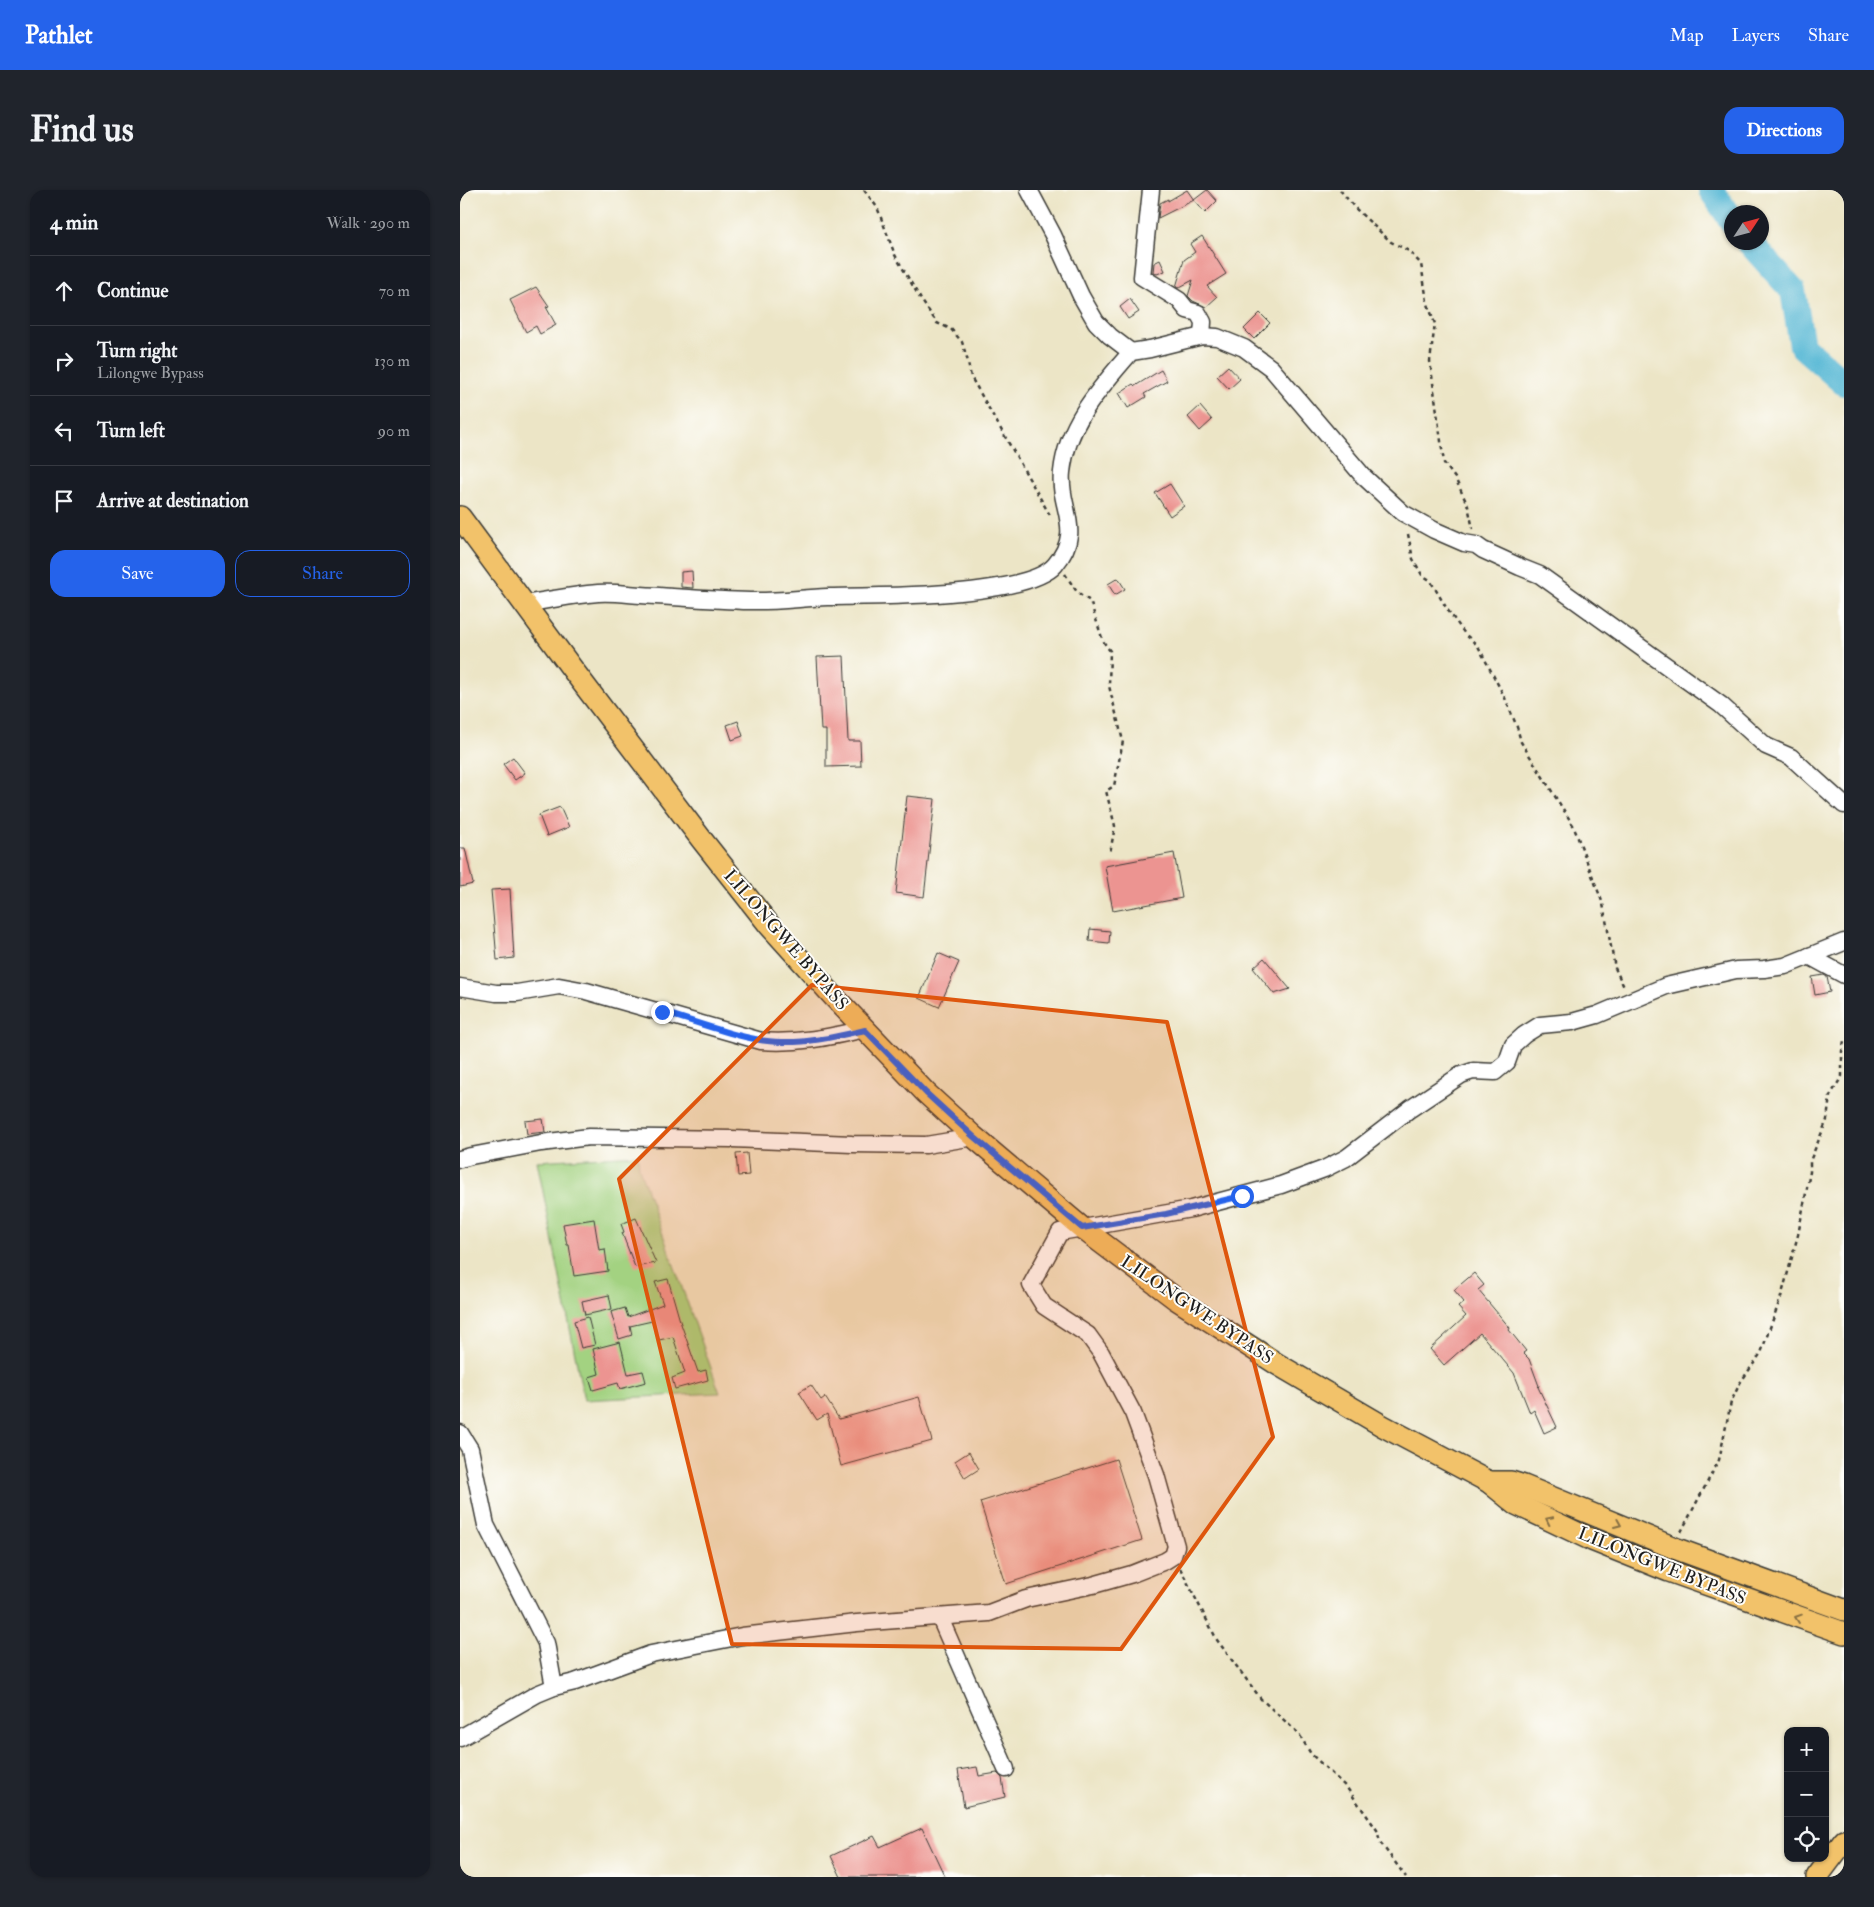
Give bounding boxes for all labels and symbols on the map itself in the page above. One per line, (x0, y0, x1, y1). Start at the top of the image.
north arrow (1724, 205, 1769, 250)
street label: LILONGWE BYPASS (719, 865, 853, 1015)
route end (651, 1001, 674, 1024)
route start (1231, 1185, 1254, 1208)
street label: LILONGWE BYPASS (1116, 1250, 1278, 1370)
one-way arrow (1545, 1515, 1554, 1526)
one-way arrow (1613, 1518, 1621, 1528)
street label: LILONGWE BYPASS (1575, 1522, 1749, 1610)
one-way arrow (1794, 1614, 1802, 1624)

